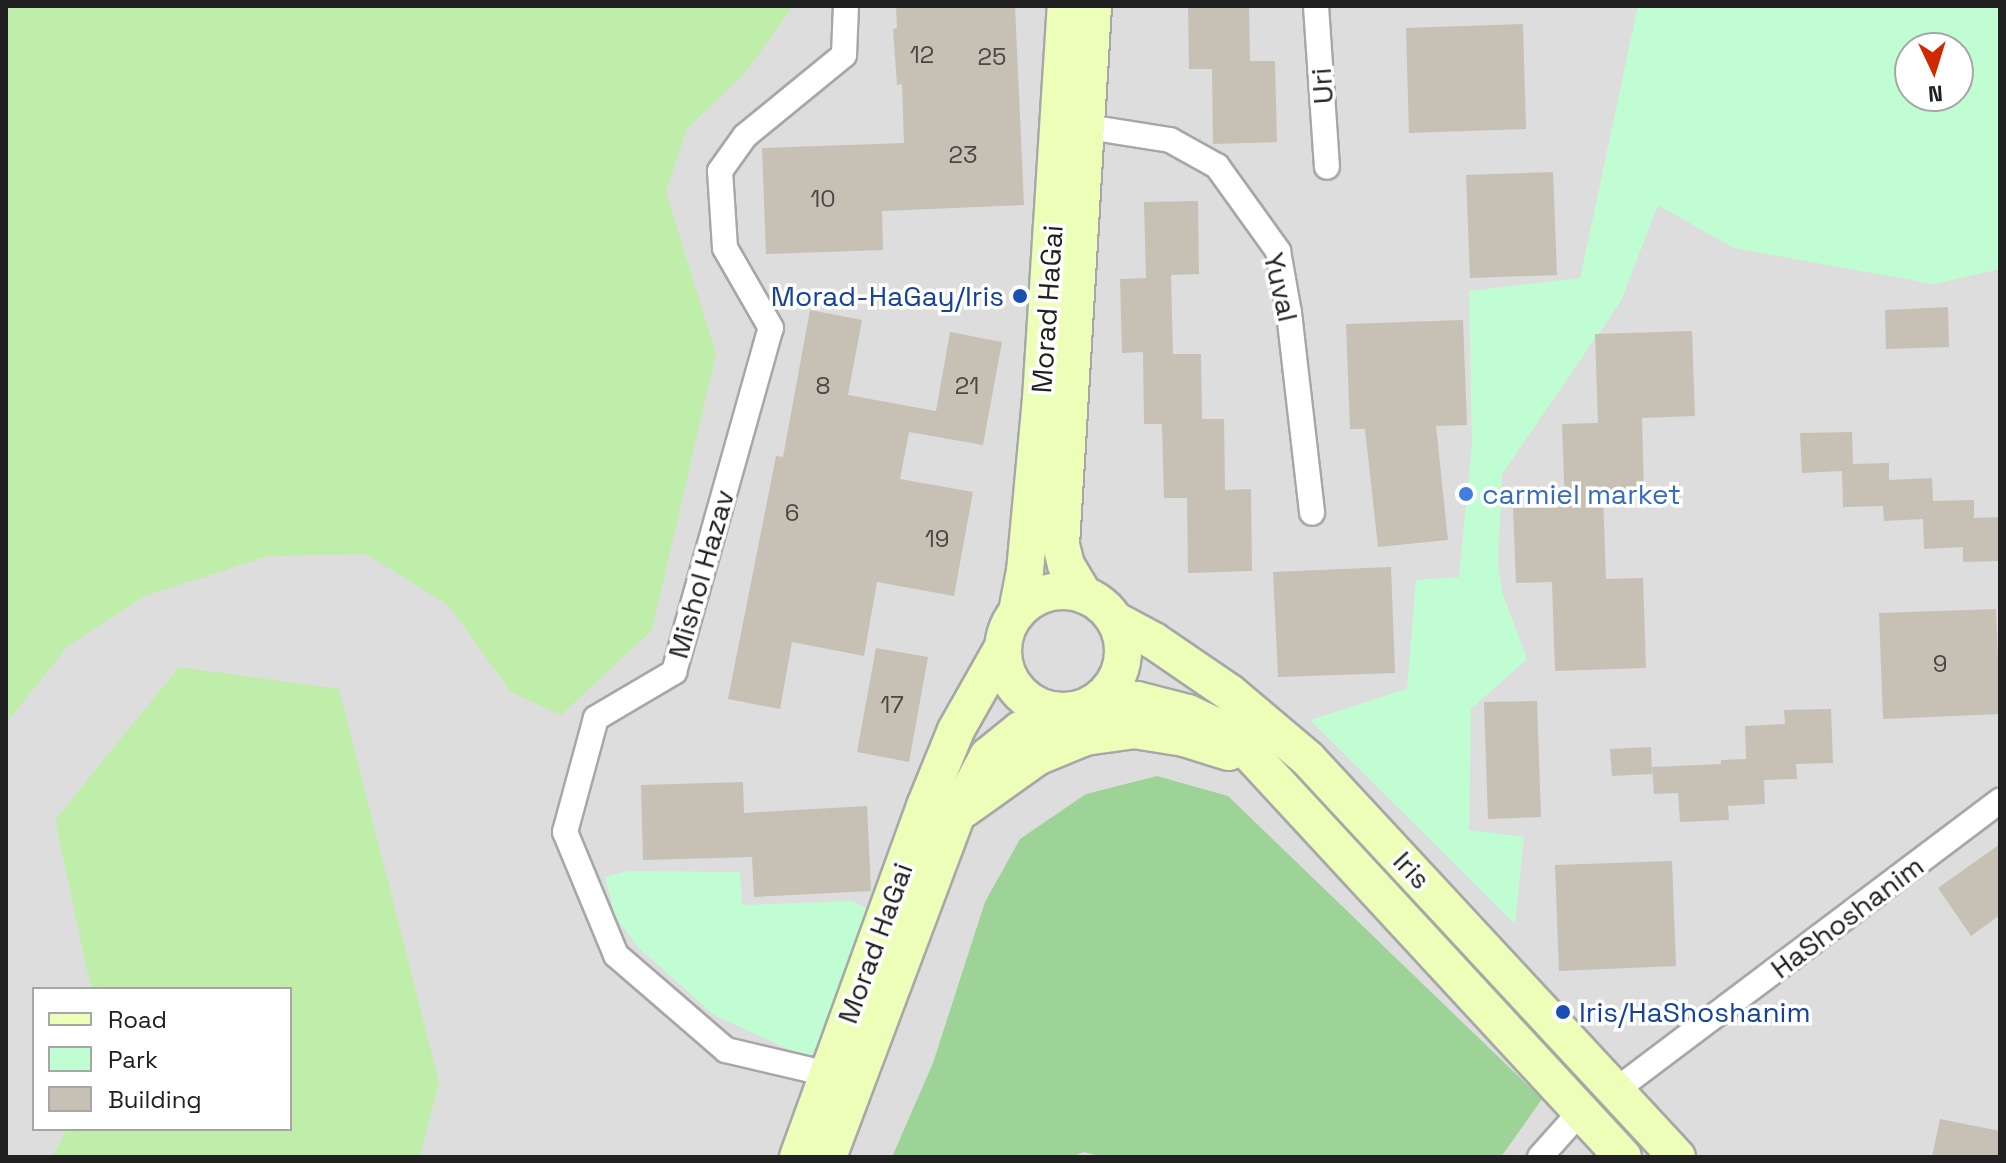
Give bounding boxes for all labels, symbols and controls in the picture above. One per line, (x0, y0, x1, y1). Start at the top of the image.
north arrow (1894, 32, 1974, 112)
house number: 12 (910, 41, 934, 69)
house number: 25 (978, 43, 1006, 71)
street label: Uri (1304, 67, 1340, 105)
text: N (1927, 79, 1944, 108)
house number: 23 (949, 141, 977, 169)
house number: 10 (810, 185, 836, 213)
street label: Morad HaGai (1024, 224, 1070, 394)
street label: Yuval (1257, 249, 1305, 325)
place label: Morad-HaGay/Iris (771, 279, 1004, 313)
marker: Morad-HaGay/Iris (1011, 287, 1029, 305)
house number: 8 (816, 372, 830, 400)
house number: 21 (955, 372, 979, 400)
place label: carmiel market (1482, 477, 1681, 511)
marker: carmiel market (1457, 485, 1475, 503)
street label: Mishol Hazav (661, 486, 741, 662)
house number: 6 (785, 499, 799, 527)
house number: 19 (925, 525, 949, 553)
house number: 9 (1933, 650, 1947, 678)
house number: 17 (880, 691, 904, 719)
street label: Iris (1386, 844, 1438, 896)
street label: HaShoshanim (1764, 849, 1930, 985)
street label: Morad HaGai (830, 858, 920, 1028)
legend (32, 987, 292, 1131)
place label: Iris/HaShoshanim (1579, 995, 1810, 1029)
marker: Iris/HaShoshanim (1554, 1003, 1572, 1021)
text: Road (108, 1004, 167, 1035)
text: Park (108, 1044, 158, 1075)
text: Building (108, 1084, 202, 1115)

